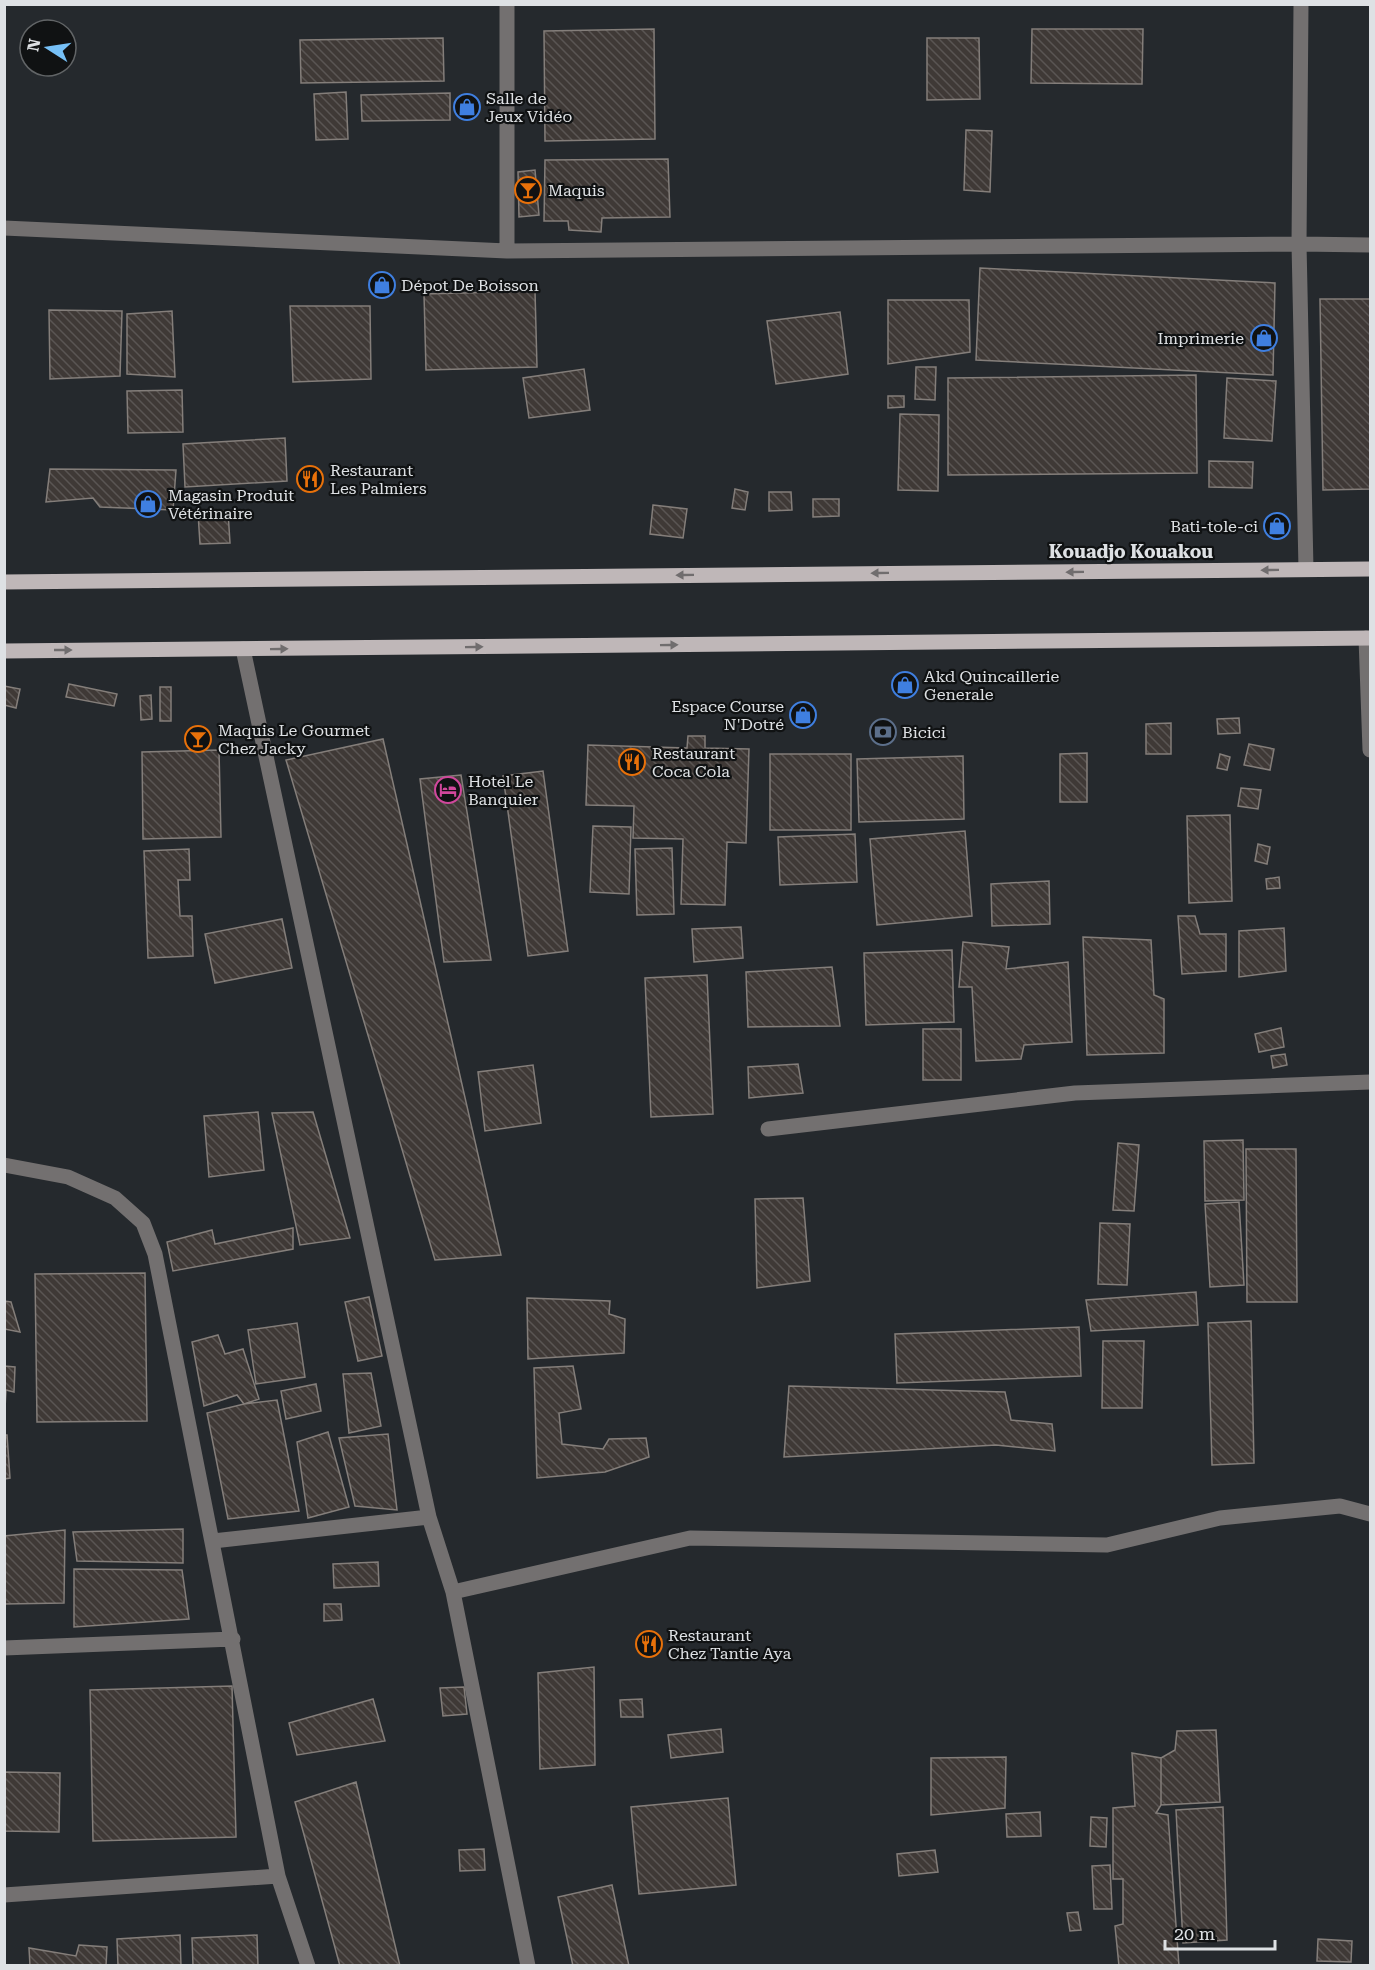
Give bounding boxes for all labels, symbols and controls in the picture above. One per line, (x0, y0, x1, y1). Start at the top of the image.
north arrow (18, 18, 78, 78)
text: N (23, 37, 44, 53)
place label: Salle de Jeux Vidéo (486, 89, 572, 126)
shop icon: Salle de Jeux Vidéo (452, 92, 482, 122)
bar icon: Maquis (513, 175, 543, 205)
place label: Maquis (548, 181, 605, 200)
shop icon: Dépot De Boisson (367, 270, 397, 300)
place label: Dépot De Boisson (401, 276, 539, 295)
shop icon: Imprimerie (1249, 323, 1279, 353)
place label: Imprimerie (1157, 329, 1244, 348)
place label: Restaurant Les Palmiers (330, 461, 427, 498)
restaurant icon: Restaurant Les Palmiers (295, 464, 325, 494)
place label: Magasin Produit Vétérinaire (168, 486, 294, 523)
shop icon: Magasin Produit Vétérinaire (133, 489, 163, 519)
shop icon: Bati-tole-ci (1262, 511, 1292, 541)
place label: Bati-tole-ci (1170, 517, 1258, 536)
district label: Kouadjo Kouakou (1049, 541, 1213, 562)
one-way arrow (1261, 565, 1280, 575)
one-way arrow (1066, 567, 1085, 576)
one-way arrow (871, 568, 890, 578)
one-way arrow (676, 570, 695, 580)
one-way arrow (659, 640, 678, 650)
one-way arrow (464, 642, 483, 652)
one-way arrow (269, 644, 288, 654)
one-way arrow (53, 645, 72, 655)
place label: Akd Quincaillerie Generale (924, 667, 1060, 704)
shop icon: Akd Quincaillerie Generale (890, 670, 920, 700)
place label: Espace Course N'Dotré (671, 697, 784, 734)
shop icon: Espace Course N'Dotré (788, 700, 818, 730)
bank icon: Bicici (868, 717, 898, 747)
place label: Maquis Le Gourmet Chez Jacky (218, 721, 370, 758)
place label: Bicici (902, 723, 946, 742)
bar icon: Maquis Le Gourmet Chez Jacky (183, 724, 213, 754)
place label: Restaurant Coca Cola (652, 744, 735, 781)
restaurant icon: Restaurant Coca Cola (617, 747, 647, 777)
place label: Hotel Le Banquier (468, 772, 539, 809)
hotel icon: Hotel Le Banquier (433, 775, 463, 805)
place label: Restaurant Chez Tantie Aya (668, 1626, 791, 1663)
restaurant icon: Restaurant Chez Tantie Aya (634, 1629, 664, 1659)
scale bar (1165, 1913, 1274, 1951)
text: 20 m (1174, 1923, 1215, 1944)

